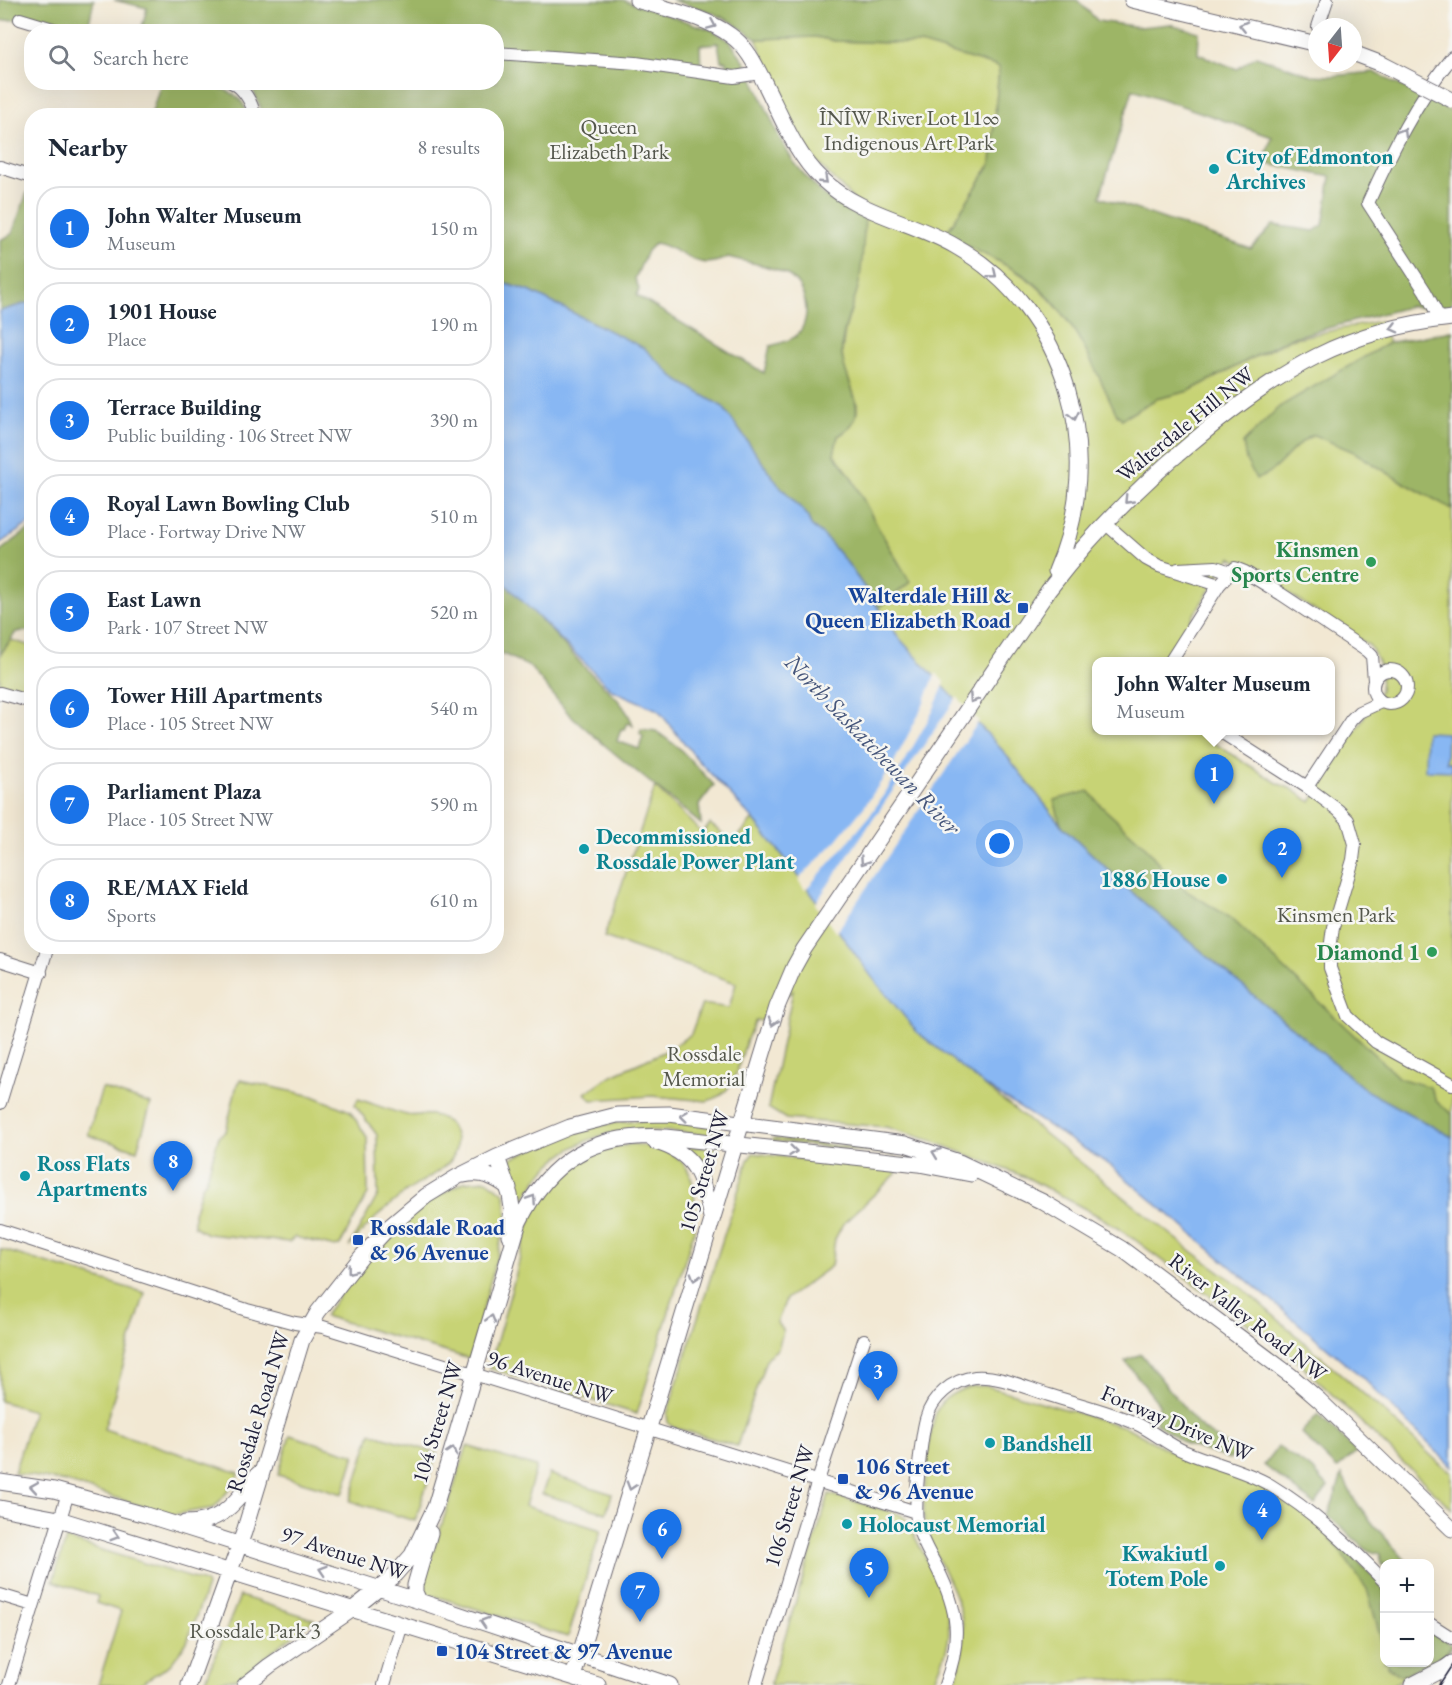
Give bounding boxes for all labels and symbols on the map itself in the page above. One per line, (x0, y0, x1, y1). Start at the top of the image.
one-way arrow (706, 18, 717, 30)
north arrow (1308, 18, 1362, 72)
one-way arrow (1238, 21, 1248, 34)
park label: ÎNÎW River Lot 11∞ Indigenous Art Park (819, 103, 999, 157)
park label: Queen Elizabeth Park (549, 112, 670, 166)
one-way arrow (1395, 127, 1406, 138)
place label: City of Edmonton Archives (1225, 142, 1394, 196)
marker: City of Edmonton Archives (1207, 162, 1221, 176)
one-way arrow (817, 173, 827, 184)
one-way arrow (986, 266, 997, 277)
one-way arrow (1390, 320, 1400, 333)
street label: Walterdale Hill NW (1110, 359, 1260, 488)
one-way arrow (1067, 411, 1080, 421)
one-way arrow (1124, 493, 1135, 503)
place label: Kinsmen Sports Centre (1231, 535, 1360, 589)
marker: Kinsmen Sports Centre (1364, 555, 1378, 569)
place label: Walterdale Hill & Queen Elizabeth Road (805, 581, 1011, 635)
marker: Walterdale Hill & Queen Elizabeth Road (1016, 601, 1030, 615)
water label: North Saskatchewan River (778, 646, 969, 842)
one-way arrow (969, 693, 980, 704)
pin: 1 (1194, 754, 1234, 804)
place label: Decommissioned Rossdale Power Plant (596, 822, 795, 876)
pin: 2 (1262, 828, 1302, 878)
your location (985, 829, 1014, 858)
marker: Decommissioned Rossdale Power Plant (577, 842, 591, 856)
one-way arrow (860, 854, 871, 865)
place label: 1886 House (1100, 865, 1210, 894)
marker: 1886 House (1215, 872, 1229, 886)
park label: Kinsmen Park (1277, 900, 1396, 929)
place label: Diamond 1 (1317, 938, 1420, 967)
marker: Diamond 1 (1425, 945, 1439, 959)
one-way arrow (768, 1016, 780, 1027)
park label: Rossdale Memorial (663, 1039, 745, 1093)
street label: 105 Street NW (672, 1106, 737, 1236)
one-way arrow (679, 1110, 688, 1122)
pin: 8 (154, 1142, 192, 1191)
one-way arrow (788, 1144, 798, 1157)
one-way arrow (931, 1148, 941, 1161)
place label: Ross Flats Apartments (36, 1149, 147, 1203)
marker: Ross Flats Apartments (18, 1169, 32, 1183)
one-way arrow (525, 1195, 537, 1205)
place label: Rossdale Road & 96 Avenue (370, 1213, 505, 1267)
marker: Rossdale Road & 96 Avenue (351, 1233, 365, 1247)
street label: River Valley Road NW (1163, 1246, 1334, 1388)
one-way arrow (347, 1263, 358, 1274)
one-way arrow (690, 1271, 702, 1282)
one-way arrow (484, 1314, 496, 1325)
street label: Rossdale Road NW (220, 1327, 297, 1496)
street label: 96 Avenue NW (483, 1343, 617, 1411)
pin: 3 (858, 1352, 898, 1401)
street label: 104 Street NW (405, 1357, 470, 1487)
street label: Fortway Drive NW (1097, 1378, 1258, 1468)
place label: Bandshell (1002, 1429, 1092, 1458)
marker: Bandshell (983, 1436, 997, 1450)
street label: 106 Street NW (757, 1441, 822, 1571)
one-way arrow (445, 1446, 457, 1457)
place label: 106 Street & 96 Avenue (855, 1452, 974, 1506)
marker: 106 Street & 96 Avenue (836, 1472, 850, 1486)
one-way arrow (625, 1480, 638, 1491)
one-way arrow (29, 1481, 39, 1493)
pin: 4 (1242, 1490, 1282, 1540)
pin: 6 (642, 1510, 682, 1559)
place label: Holocaust Memorial (859, 1510, 1045, 1539)
marker: Holocaust Memorial (840, 1517, 854, 1531)
street label: 97 Avenue NW (277, 1519, 411, 1587)
one-way arrow (109, 1529, 120, 1542)
place label: Kwakiutl Totem Pole (1105, 1539, 1208, 1593)
pin: 5 (850, 1548, 888, 1598)
marker: Kwakiutl Totem Pole (1213, 1559, 1227, 1573)
one-way arrow (318, 1565, 329, 1577)
pin: 7 (620, 1572, 660, 1622)
park label: Rossdale Park 3 (189, 1616, 321, 1645)
one-way arrow (479, 1617, 490, 1629)
place label: 104 Street & 97 Avenue (454, 1637, 672, 1666)
marker: 104 Street & 97 Avenue (435, 1644, 449, 1658)

